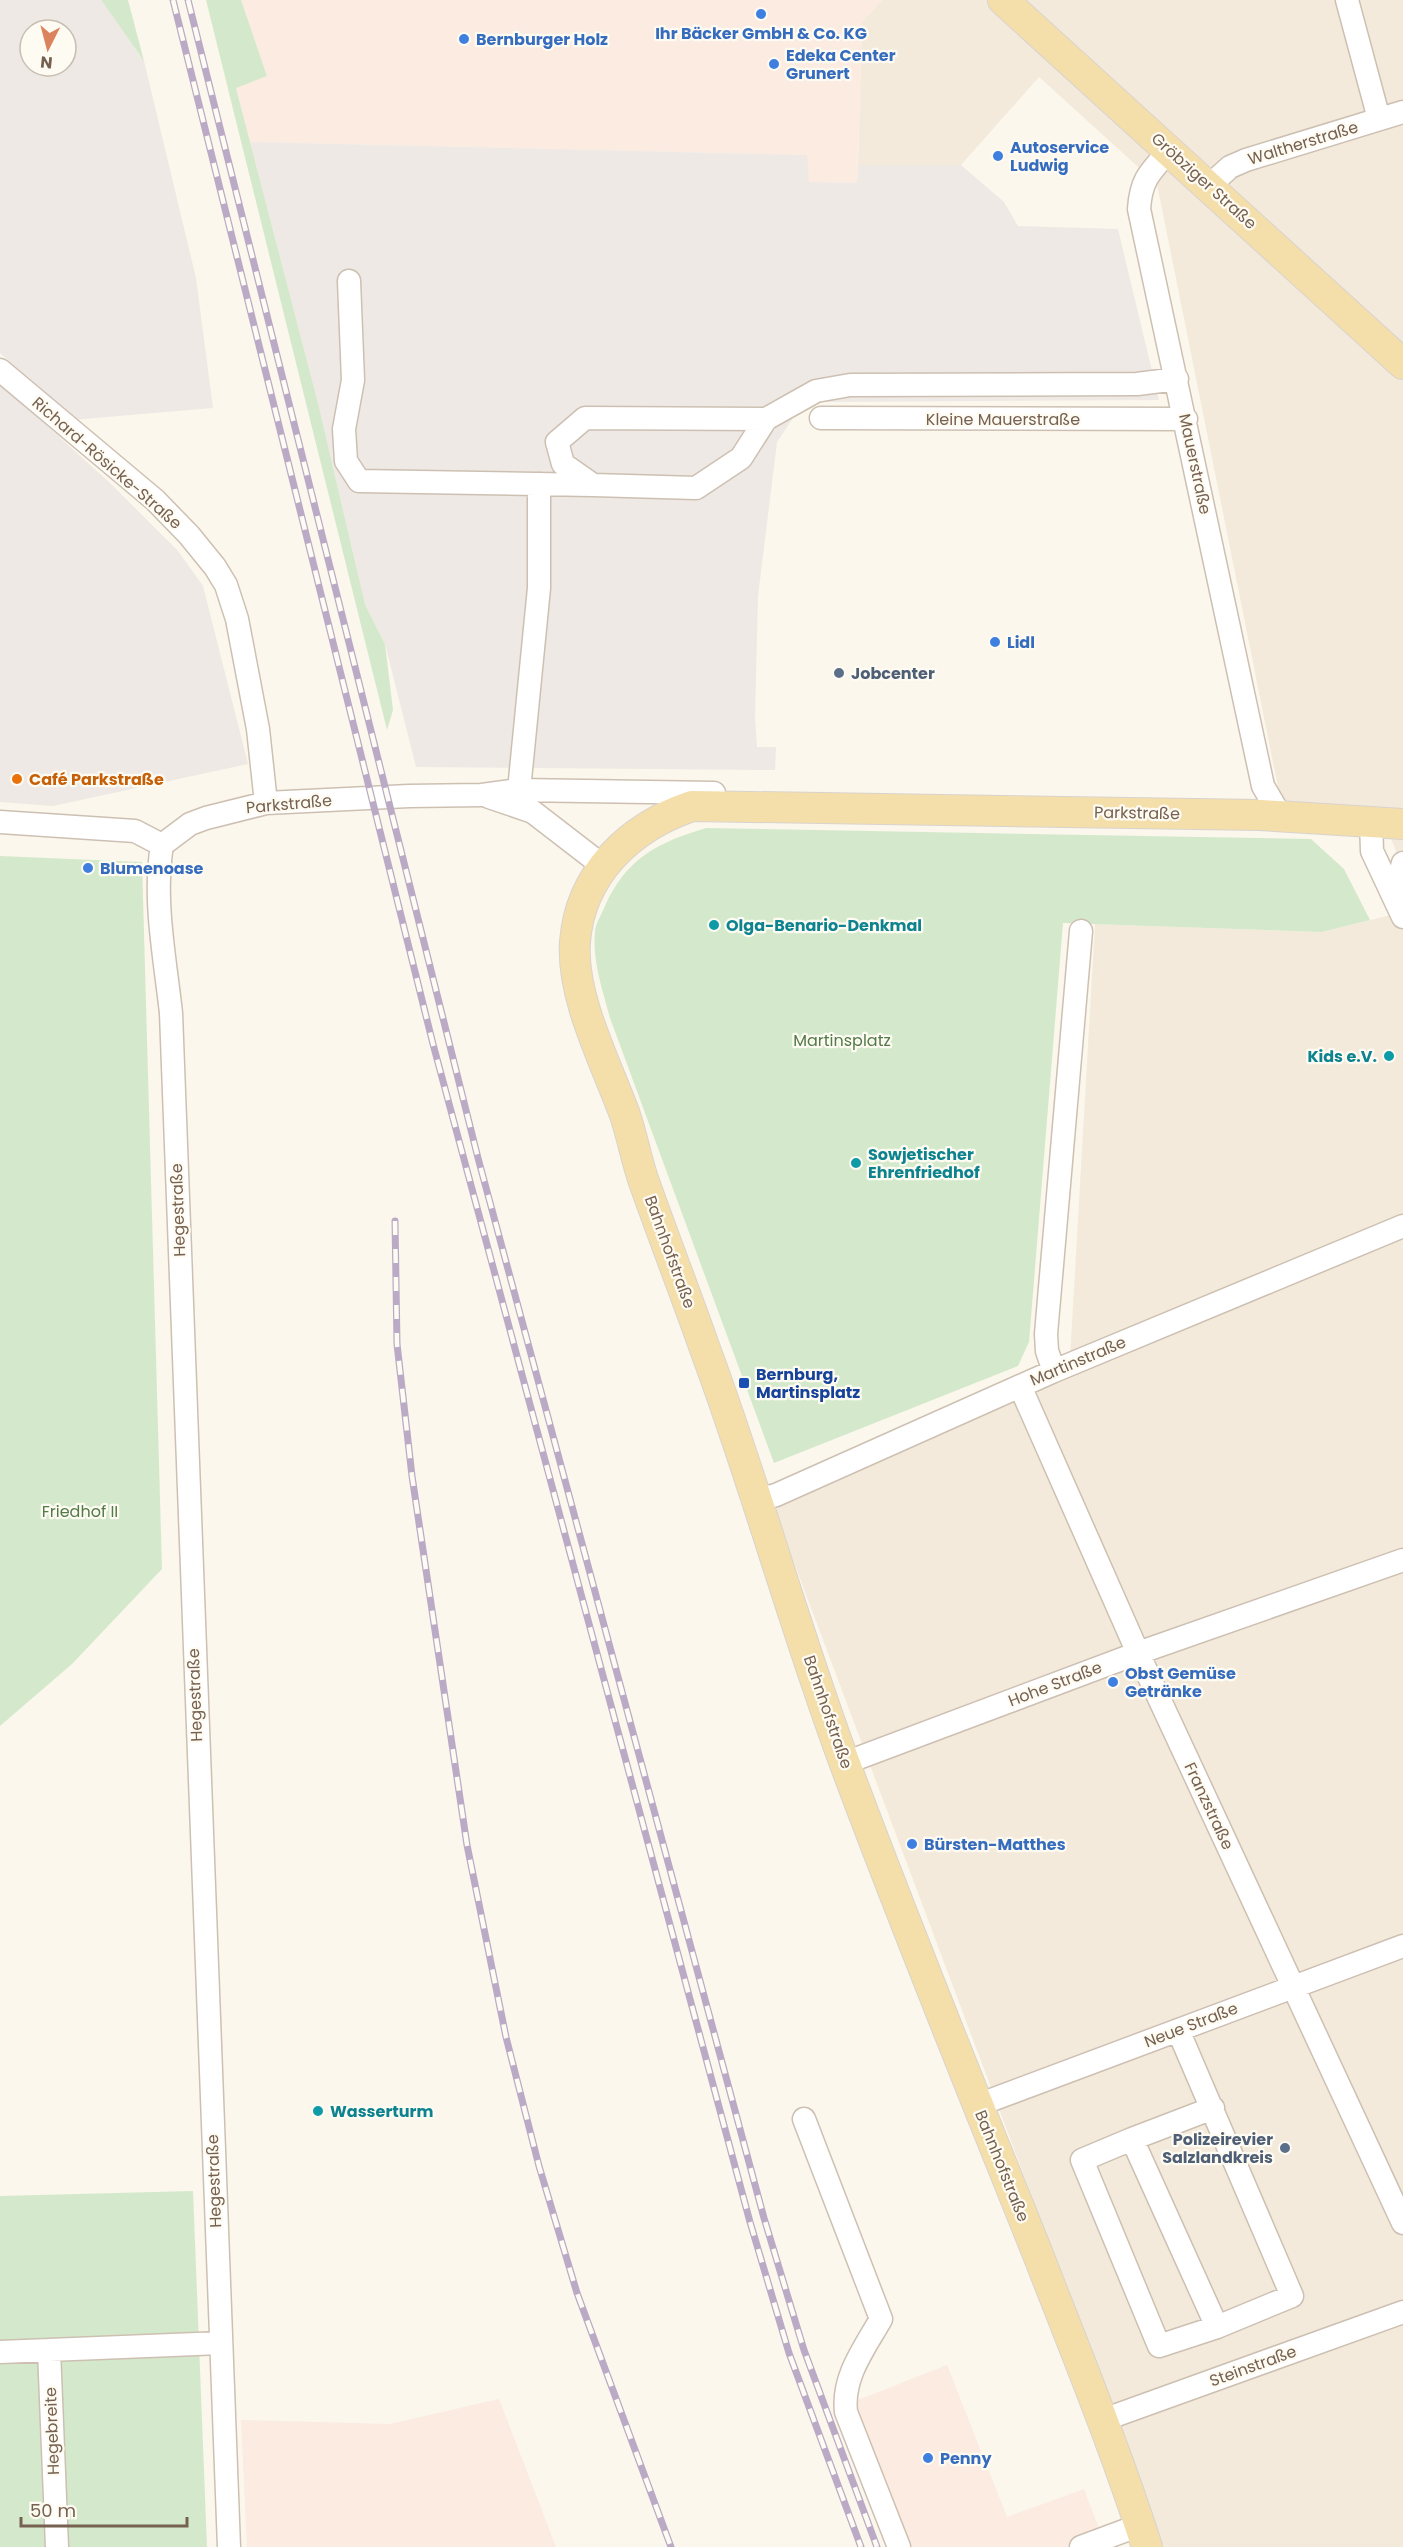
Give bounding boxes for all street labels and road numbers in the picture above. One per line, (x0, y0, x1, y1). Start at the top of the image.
street label: Waltherstraße (1245, 115, 1361, 171)
street label: Gröbziger Straße (1146, 127, 1262, 235)
street label: Richard-Rösicke-Straße (27, 391, 187, 535)
street label: Kleine Mauerstraße (926, 408, 1080, 431)
street label: Mauerstraße (1173, 411, 1217, 517)
street label: Parkstraße (245, 789, 333, 819)
street label: Parkstraße (1094, 801, 1180, 825)
street label: Hegestraße (165, 1163, 191, 1257)
street label: Bahnhofstraße (639, 1192, 701, 1312)
street label: Martinstraße (1026, 1330, 1130, 1392)
street label: Hegestraße (182, 1648, 208, 1742)
street label: Bahnhofstraße (798, 1652, 858, 1772)
street label: Hohe Straße (1005, 1656, 1105, 1712)
street label: Franzstraße (1179, 1758, 1239, 1854)
street label: Neue Straße (1141, 1997, 1241, 2053)
street label: Bahnhofstraße (969, 2107, 1035, 2225)
street label: Hegestraße (201, 2134, 227, 2228)
street label: Steinstraße (1206, 2340, 1300, 2392)
street label: Hegebreite (39, 2386, 65, 2475)

